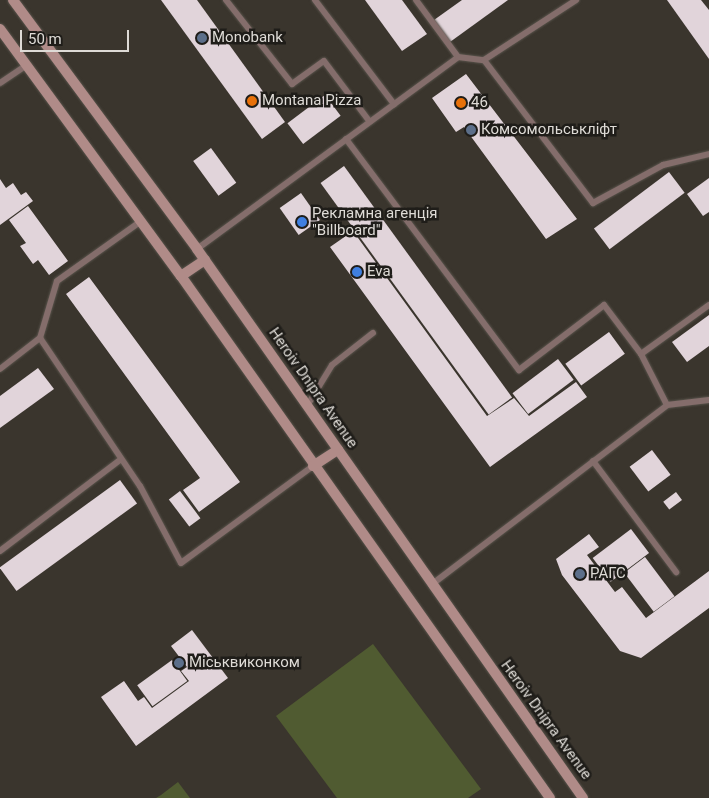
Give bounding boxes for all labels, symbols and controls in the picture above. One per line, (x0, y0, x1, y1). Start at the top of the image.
scale bar (22, 20, 131, 52)
place label: Monobank (212, 29, 283, 47)
text: 50 m (28, 30, 62, 48)
marker: Monobank (196, 32, 208, 44)
place label: Montana Pizza (262, 92, 361, 110)
place label: 46 (471, 94, 488, 112)
marker: Montana Pizza (246, 95, 258, 107)
marker: 46 (455, 97, 467, 109)
place label: Комсомольськліфт (481, 121, 617, 139)
marker: Комсомольськліфт (465, 124, 477, 136)
place label: Рекламна агенція "Billboard" (312, 204, 438, 239)
marker: Рекламна агенція "Billboard" (296, 216, 308, 228)
place label: Eva (367, 263, 391, 281)
marker: Eva (351, 266, 363, 278)
street label: Heroiv Dnipra Avenue (265, 324, 361, 452)
place label: РАГС (590, 565, 626, 583)
marker: РАГС (574, 568, 586, 580)
place label: Міськвиконком (189, 654, 300, 672)
marker: Міськвиконком (173, 657, 185, 669)
street label: Heroiv Dnipra Avenue (497, 657, 595, 783)

